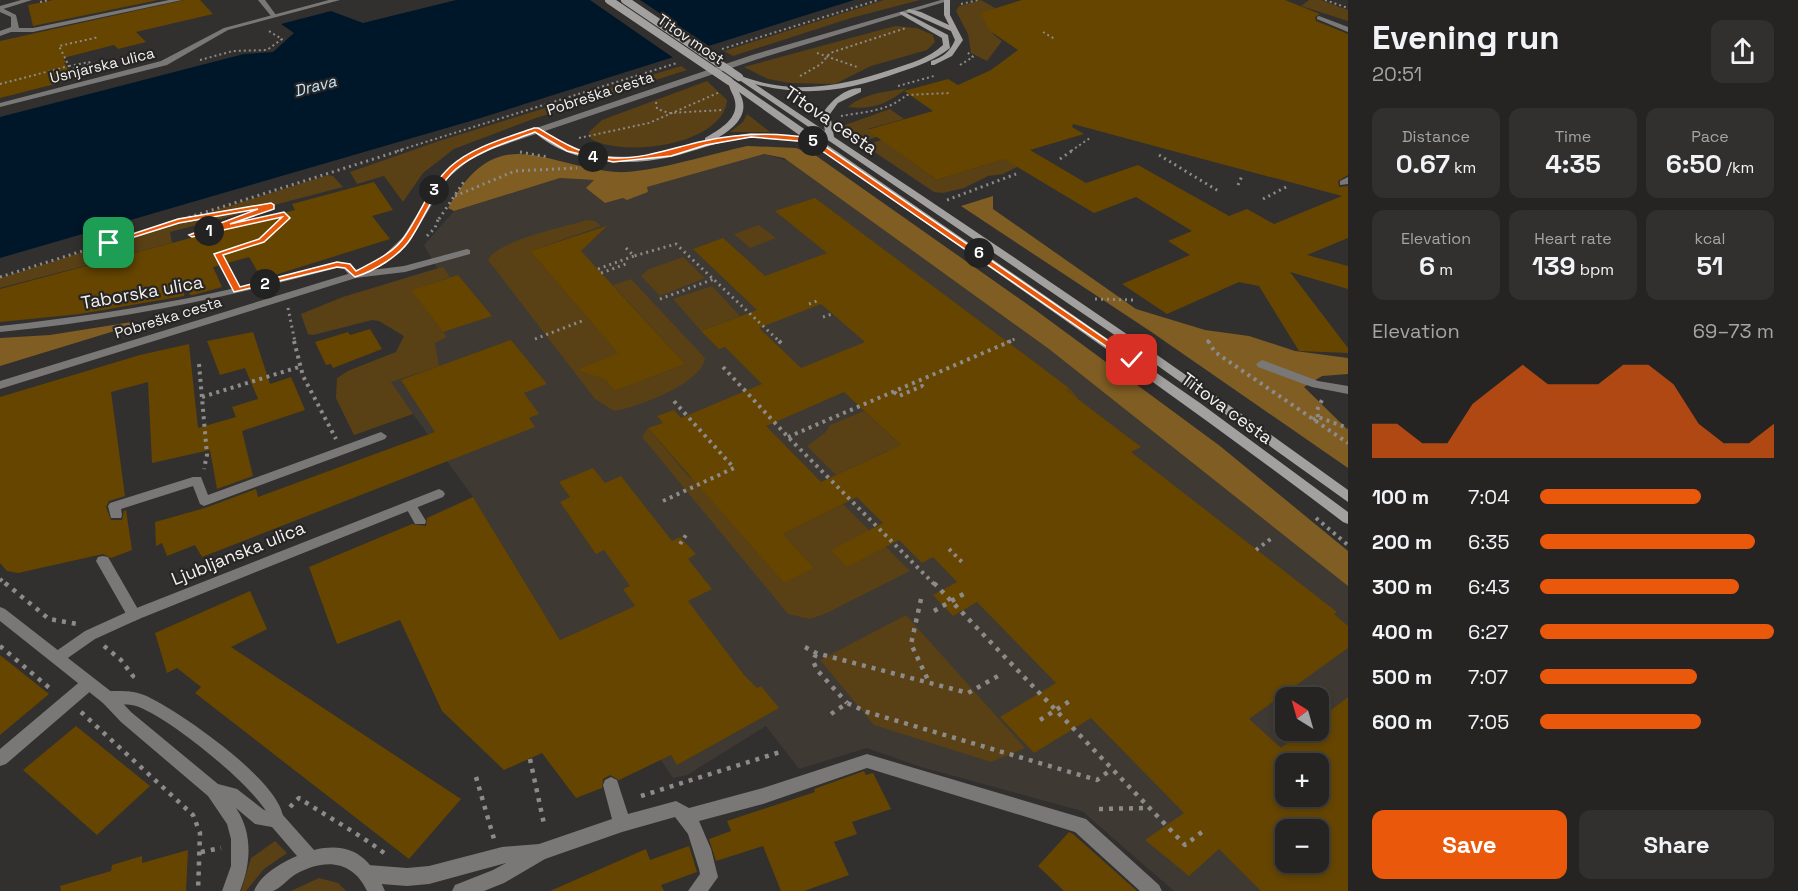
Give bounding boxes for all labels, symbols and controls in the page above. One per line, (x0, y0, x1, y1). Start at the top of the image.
street label: Titov most (654, 10, 728, 68)
text: Evening run (1372, 17, 1560, 59)
button: share (1711, 20, 1774, 83)
street label: Usnjarska ulica (48, 43, 157, 87)
text: 20:51 (1372, 61, 1422, 87)
street label: Pobreška cesta (544, 67, 656, 119)
water label: Drava (292, 70, 339, 102)
street label: Titova cesta (780, 80, 882, 160)
pin: 5 (798, 126, 828, 156)
text: Distance (1402, 126, 1470, 147)
text: Time (1555, 126, 1591, 147)
text: Pace (1691, 126, 1729, 147)
text: 5 (808, 130, 818, 151)
pin: 4 (578, 142, 608, 172)
text: 4 (588, 146, 598, 167)
text: 0.67 (1396, 147, 1450, 181)
text: 4:35 (1545, 147, 1601, 181)
text: 6:50 (1666, 147, 1722, 181)
text: km (1450, 157, 1476, 178)
text: /km (1722, 157, 1754, 178)
pin: 3 (419, 175, 449, 205)
text: 3 (429, 179, 439, 200)
pin: 1 (194, 216, 224, 246)
pin (83, 217, 134, 268)
text: 1 (205, 220, 213, 241)
icon: arrive (92, 226, 125, 259)
text: Elevation (1401, 228, 1471, 249)
text: Heart rate (1534, 228, 1612, 249)
text: kcal (1695, 228, 1725, 249)
pin: 6 (964, 238, 994, 268)
text: 6 (974, 242, 984, 263)
text: 6 (1419, 249, 1435, 283)
text: 139 (1532, 249, 1576, 283)
text: 51 (1697, 249, 1723, 283)
text: m (1435, 259, 1453, 280)
text: bpm (1576, 259, 1614, 280)
pin: 2 (250, 269, 280, 299)
street label: Taborska ulica (79, 270, 205, 314)
text: 2 (260, 273, 270, 294)
street label: Pobreška cesta (112, 292, 224, 342)
text: Elevation (1372, 318, 1460, 344)
text: 69–73 m (1693, 318, 1774, 344)
pin (1106, 334, 1157, 385)
icon: check (1115, 343, 1148, 376)
street label: Titova cesta (1177, 367, 1277, 449)
text: 100 m (1372, 484, 1429, 510)
text: 7:04 (1468, 484, 1510, 510)
street label: Ljubljanska ulica (168, 516, 308, 590)
text: 200 m (1372, 529, 1432, 555)
text: 6:35 (1468, 529, 1509, 555)
text: 300 m (1372, 574, 1432, 600)
text: 6:43 (1468, 574, 1510, 600)
text: 400 m (1372, 619, 1433, 645)
text: 6:27 (1468, 619, 1508, 645)
text: 500 m (1372, 664, 1432, 690)
text: 7:07 (1468, 664, 1508, 690)
north arrow (1275, 687, 1329, 741)
map controls (1275, 687, 1329, 873)
text: 600 m (1372, 709, 1432, 735)
text: 7:05 (1468, 709, 1509, 735)
button: + (1275, 753, 1329, 807)
button: Save (1372, 810, 1567, 879)
button: Share (1579, 810, 1774, 879)
button: − (1275, 819, 1329, 873)

